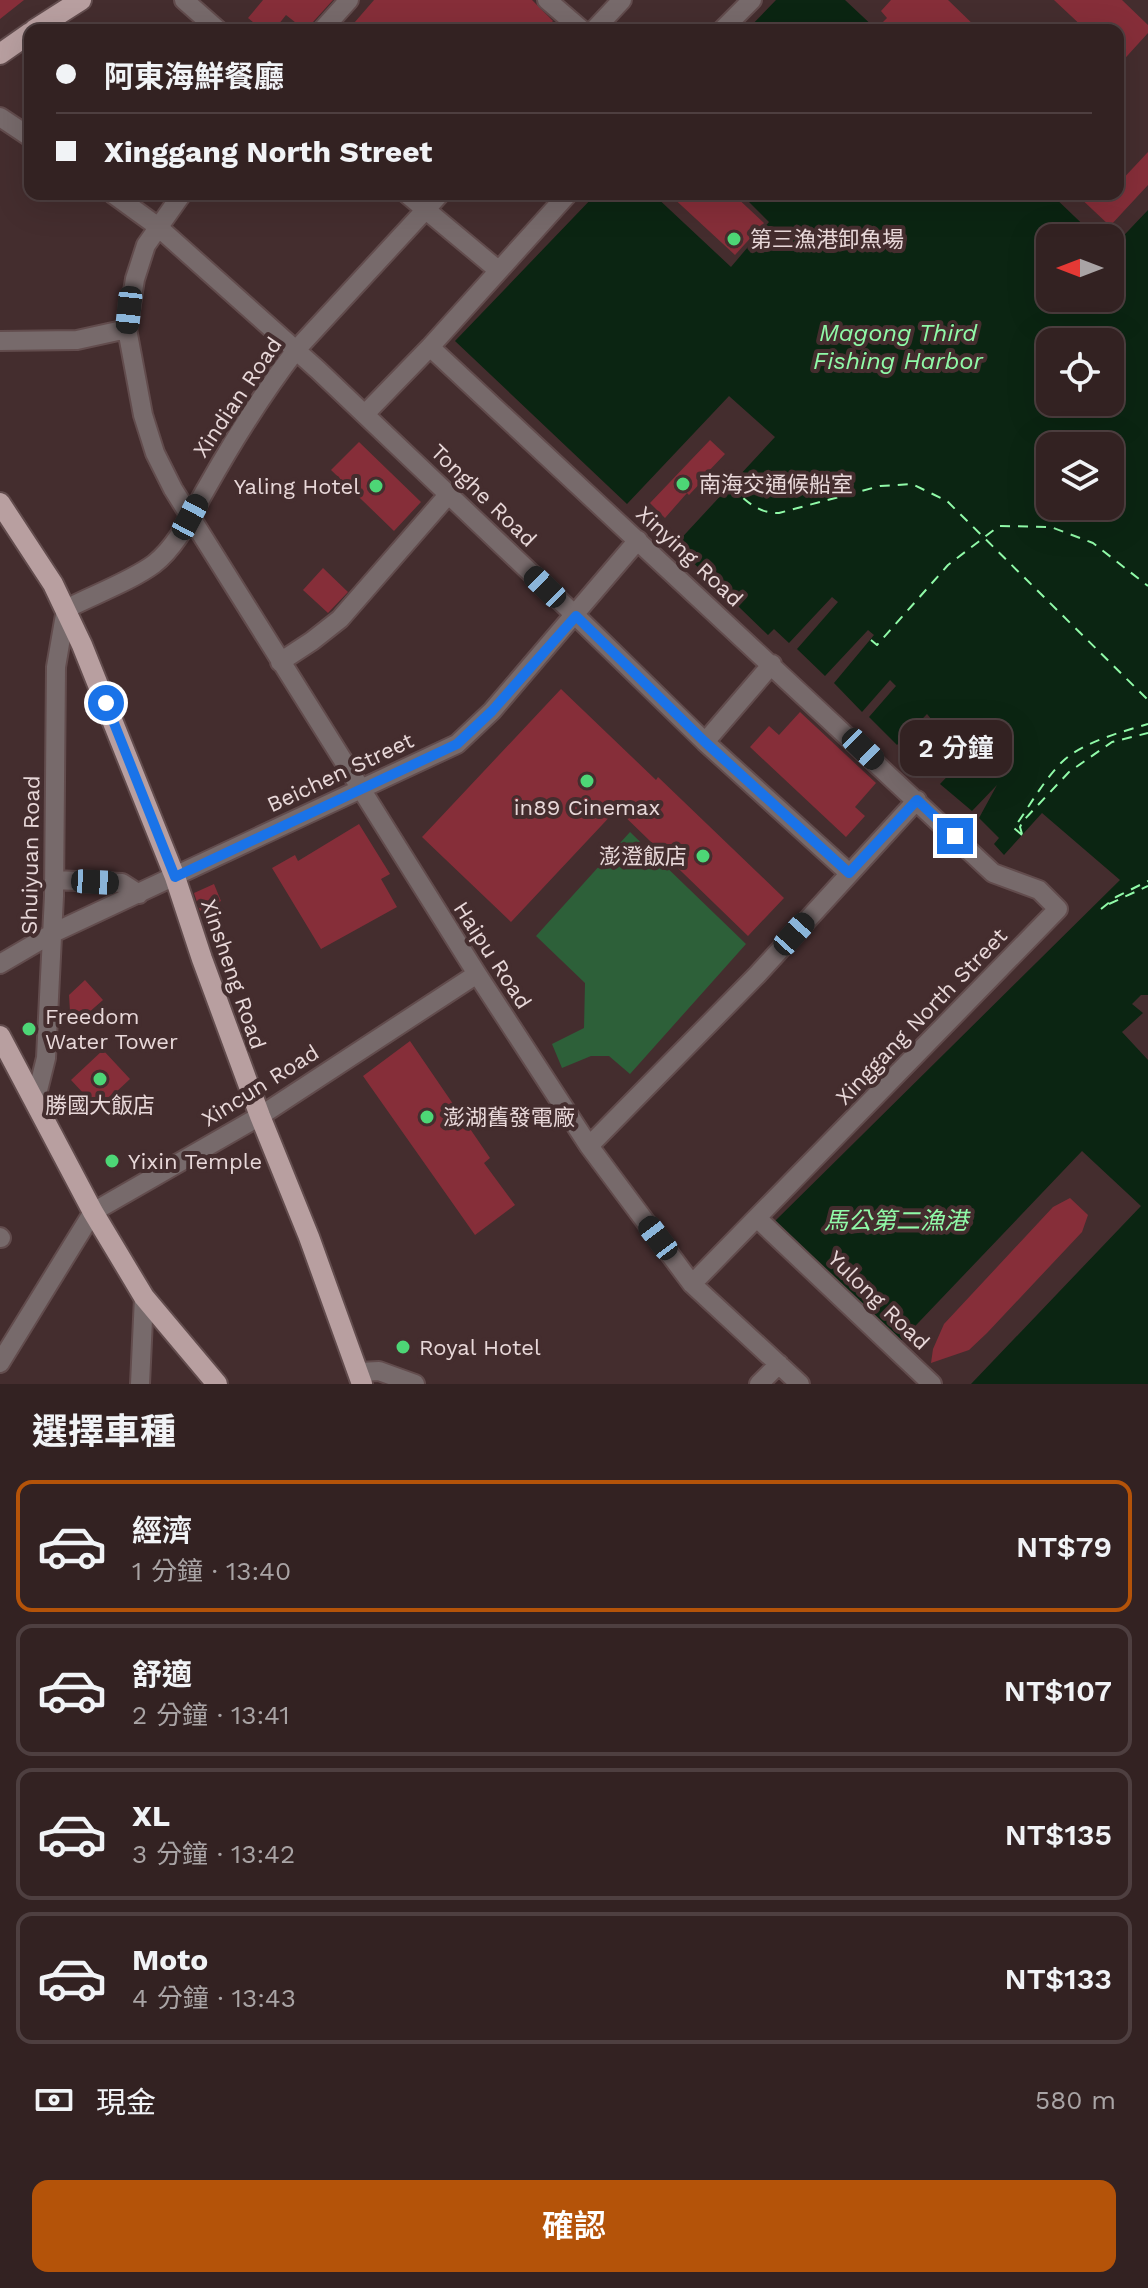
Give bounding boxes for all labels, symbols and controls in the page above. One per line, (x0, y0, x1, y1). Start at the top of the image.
text: 阿東海鮮餐廳 (104, 59, 284, 94)
text: Xinggang North Street (104, 134, 432, 169)
north arrow (1036, 224, 1124, 312)
map controls (1036, 224, 1124, 520)
place label: 第三漁港卸魚場 (750, 227, 904, 252)
marker: 第三漁港卸魚場 (725, 230, 743, 248)
car (115, 285, 143, 335)
water label: Magong Third Fishing Harbor (813, 319, 985, 375)
button: locate (1036, 328, 1124, 416)
street label: Xindian Road (188, 332, 287, 462)
button: layers (1036, 432, 1124, 520)
street label: Tonghe Road (426, 439, 542, 552)
place label: 南海交通候船室 (699, 472, 853, 497)
place label: Yaling Hotel (234, 474, 360, 499)
marker: 南海交通候船室 (674, 475, 692, 493)
marker: Yaling Hotel (367, 477, 385, 495)
car (168, 490, 212, 544)
street label: Xinying Road (631, 501, 748, 612)
car (519, 562, 571, 612)
route start (88, 685, 124, 721)
callout: 2 分鐘 (899, 720, 1011, 776)
car (837, 724, 889, 774)
street label: Beichen Street (263, 728, 417, 817)
text: 2 分鐘 (918, 733, 994, 763)
marker: in89 Cinemax (578, 772, 596, 790)
street label: Shuiyuan Road (17, 775, 44, 935)
place label: in89 Cinemax (514, 795, 660, 820)
route end (937, 818, 973, 854)
place label: 澎澄飯店 (599, 844, 687, 869)
marker: 澎澄飯店 (694, 847, 712, 865)
car (70, 869, 120, 895)
street label: Xinsheng Road (196, 896, 271, 1053)
street label: Haipu Road (449, 897, 537, 1014)
car (769, 908, 819, 960)
street label: Xinggang North Street (831, 923, 1012, 1110)
place label: Freedom Water Tower (45, 1004, 178, 1054)
marker: Freedom Water Tower (20, 1020, 38, 1038)
street label: Xincun Road (197, 1039, 323, 1131)
marker: 勝國大飯店 (91, 1070, 109, 1088)
place label: 勝國大飯店 (45, 1093, 155, 1118)
place label: 澎湖舊發電廠 (443, 1105, 575, 1130)
marker: 澎湖舊發電廠 (418, 1108, 436, 1126)
place label: Yixin Temple (128, 1149, 262, 1174)
marker: Yixin Temple (103, 1152, 121, 1170)
water label: 馬公第二漁港 (824, 1207, 971, 1235)
car (634, 1212, 682, 1264)
street label: Yulong Road (823, 1246, 935, 1355)
place label: Royal Hotel (419, 1335, 541, 1360)
marker: Royal Hotel (394, 1338, 412, 1356)
text: 選擇車種 (32, 1411, 176, 1453)
icon: car (36, 1510, 108, 1582)
text: 經濟 (132, 1513, 192, 1548)
text: NT$79 (1016, 1529, 1112, 1564)
text: 1 分鐘 · 13:40 (132, 1556, 291, 1586)
icon: car (36, 1654, 108, 1726)
text: 舒適 (132, 1657, 192, 1692)
text: NT$107 (1004, 1673, 1112, 1708)
text: 2 分鐘 · 13:41 (132, 1700, 290, 1730)
icon: car (36, 1798, 108, 1870)
text: XL (132, 1798, 170, 1833)
text: NT$135 (1005, 1817, 1112, 1852)
text: 3 分鐘 · 13:42 (132, 1839, 295, 1869)
icon: car (36, 1942, 108, 2014)
text: Moto (132, 1942, 208, 1977)
text: NT$133 (1004, 1961, 1112, 1996)
text: 4 分鐘 · 13:43 (132, 1983, 296, 2013)
icon: cash (32, 2078, 76, 2122)
text: 現金 (96, 2085, 156, 2120)
text: 580 m (1035, 2085, 1116, 2115)
button: 確認 (32, 2180, 1116, 2272)

